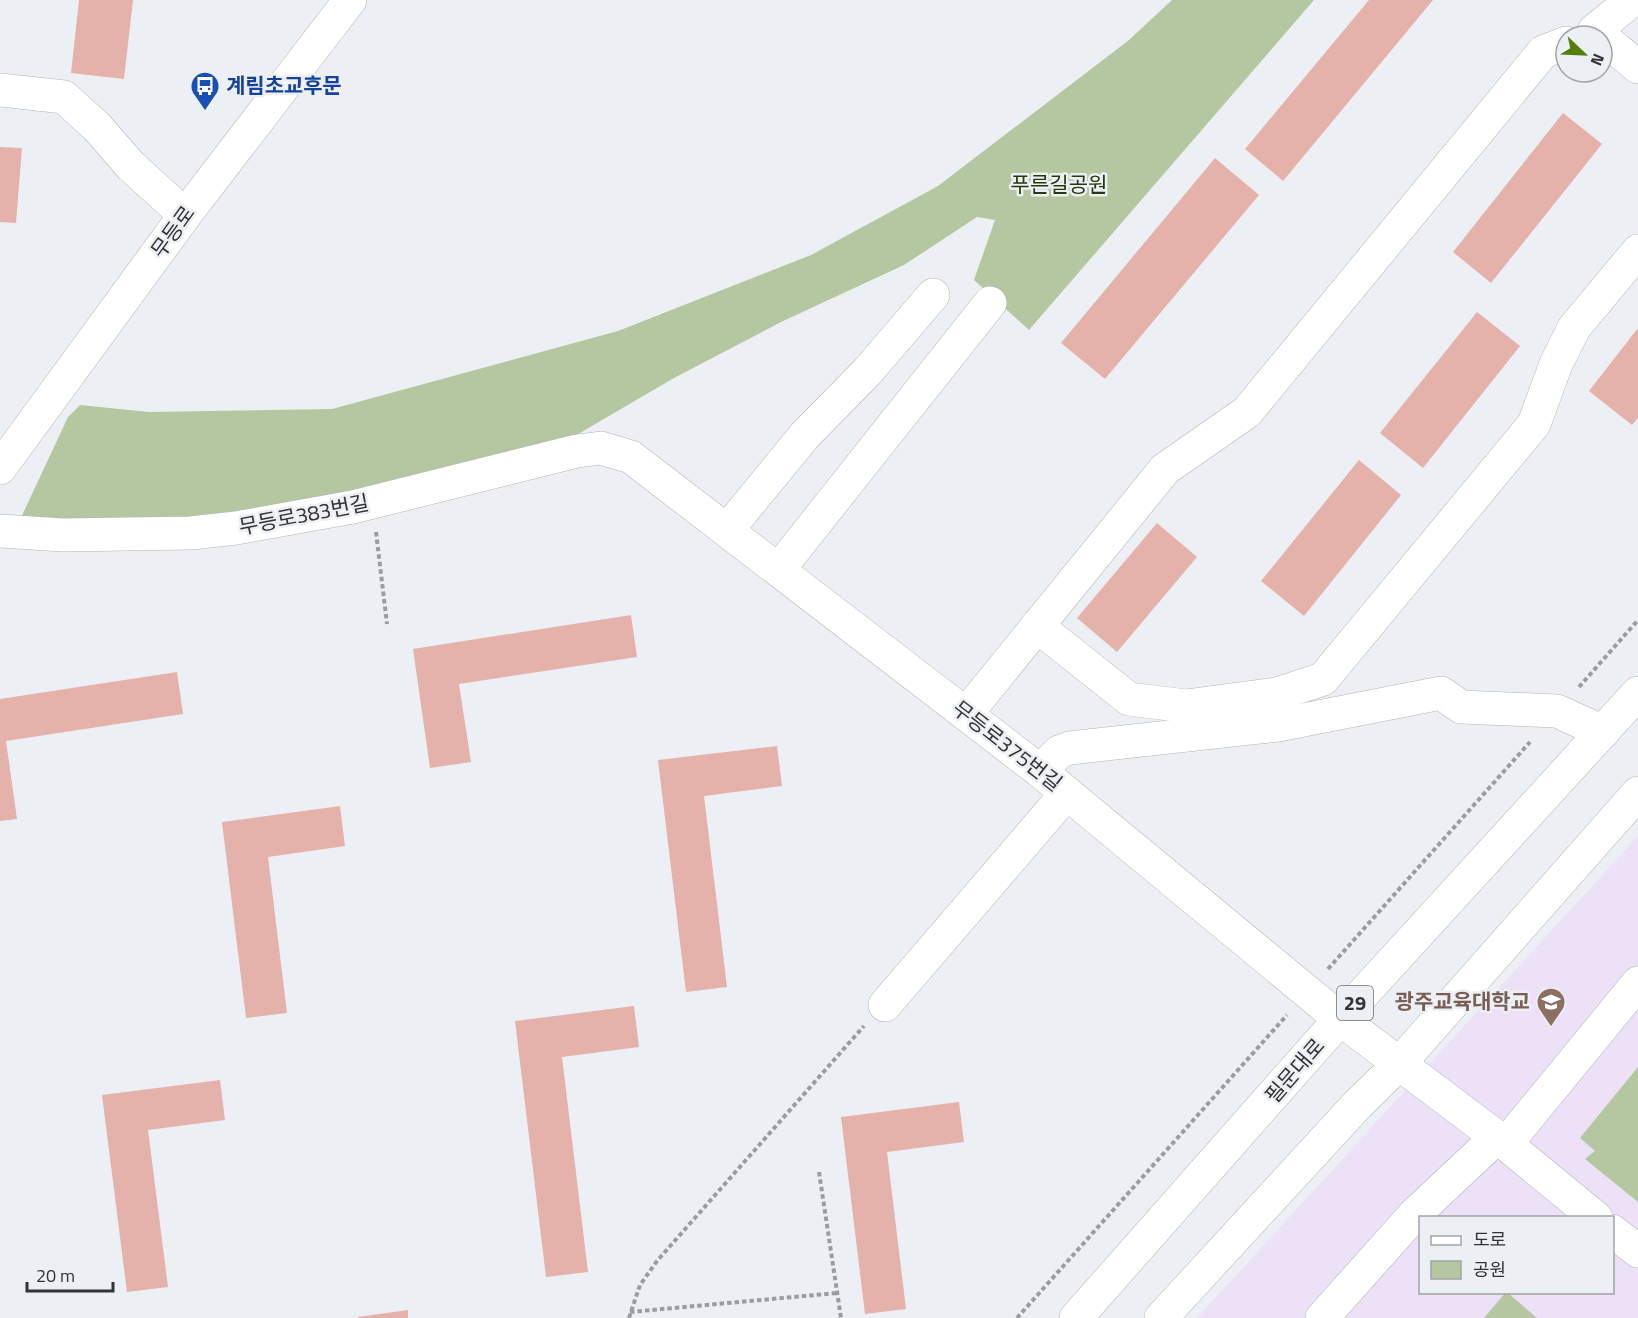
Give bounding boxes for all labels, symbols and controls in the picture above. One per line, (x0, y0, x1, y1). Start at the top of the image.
north arrow (1554, 24, 1614, 84)
text: N (1585, 50, 1611, 70)
place label: 계림초교후문 (226, 69, 342, 101)
bus stop icon: 계림초교후문 (189, 70, 221, 112)
park label: 푸른길공원 (1011, 168, 1107, 200)
street label: 무등로 (142, 199, 202, 264)
street label: 무등로383번길 (236, 486, 372, 542)
street label: 무등로375번길 (946, 692, 1069, 798)
place label: 광주교육대학교 (1395, 985, 1530, 1017)
road number: 29 (1337, 986, 1373, 1020)
school or university icon: 광주교육대학교 (1535, 986, 1567, 1028)
street label: 필문대로 (1257, 1031, 1332, 1110)
legend (1419, 1216, 1614, 1294)
text: 도로 (1473, 1226, 1506, 1253)
scale bar (27, 1255, 112, 1293)
text: 공원 (1473, 1256, 1506, 1283)
text: 20 m (36, 1262, 75, 1289)

